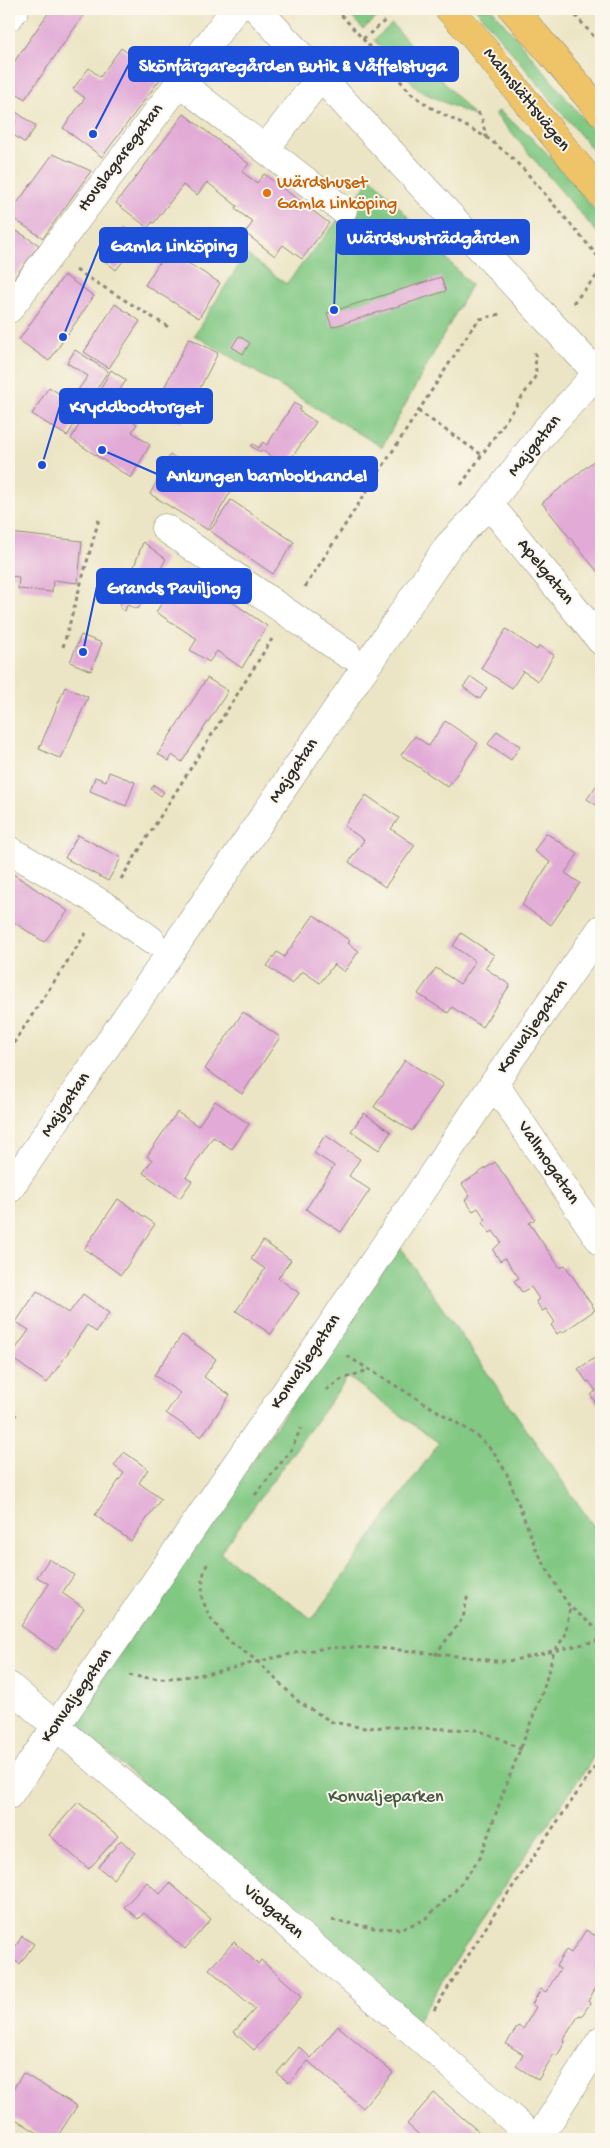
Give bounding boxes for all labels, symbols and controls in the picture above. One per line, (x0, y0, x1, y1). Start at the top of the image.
street label: Malmslättsvägen (478, 44, 574, 156)
callout: Skönfärgaregården Butik & Våffelstuga (129, 47, 458, 81)
text: Skönfärgaregården Butik & Våffelstuga (139, 56, 449, 79)
street label: Hovslagaregatan (73, 99, 169, 216)
place label: Wärdshuset Gamla Linköping (277, 173, 397, 215)
marker: Wärdshuset Gamla Linköping (261, 187, 273, 199)
callout: Wärdshusträdgården (337, 220, 529, 254)
callout: Gamla Linköping (100, 228, 247, 262)
text: Wärdshusträdgården (346, 228, 520, 251)
text: Gamla Linköping (111, 236, 238, 259)
callout: Kryddbodtorget (60, 389, 212, 423)
text: Kryddbodtorget (69, 397, 205, 420)
street label: Majgatan (504, 410, 567, 481)
callout: Ankungen barnbokhandel (157, 457, 377, 491)
text: Ankungen barnbokhandel (166, 466, 367, 489)
street label: Apelgatan (512, 535, 578, 610)
callout: Grands Paviljong (97, 569, 251, 603)
text: Grands Paviljong (107, 578, 241, 601)
street label: Majgatan (265, 734, 324, 807)
street label: Konvaljegatan (493, 975, 574, 1078)
street label: Majgatan (37, 1068, 96, 1141)
street label: Vallmogatan (512, 1116, 584, 1209)
street label: Konvaljegatan (266, 1310, 346, 1414)
street label: Konvaljegatan (37, 1644, 118, 1747)
park label: Konvaljeparken (328, 1787, 444, 1808)
street label: Violgatan (238, 1879, 308, 1944)

